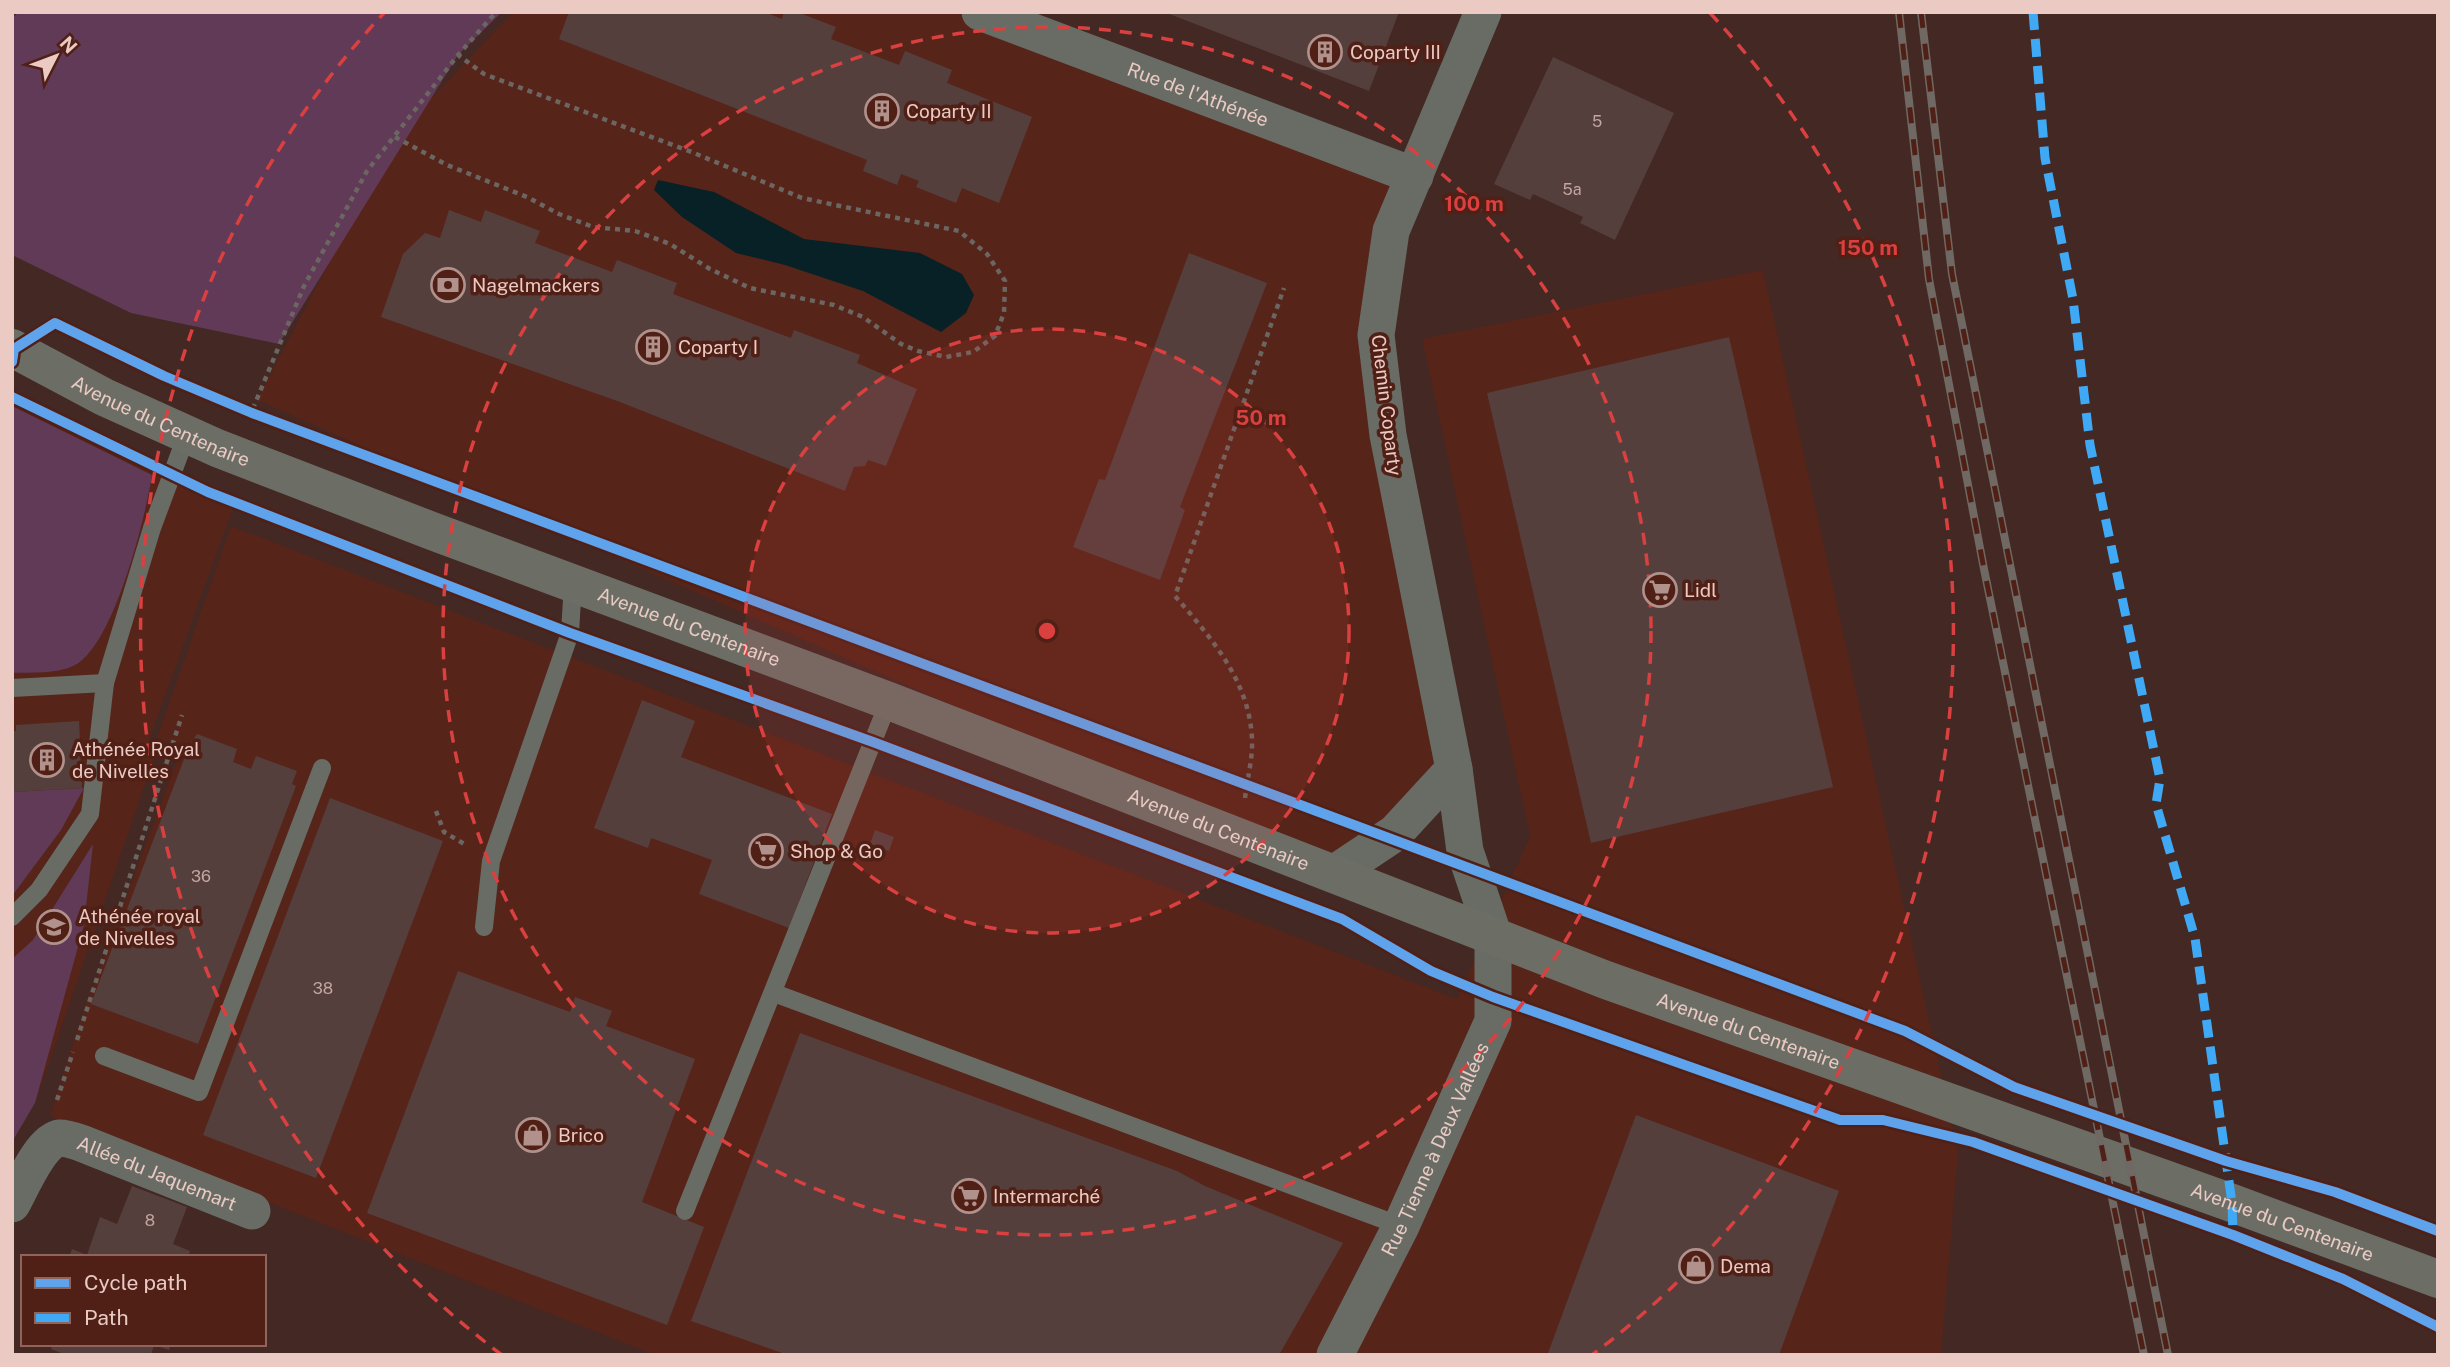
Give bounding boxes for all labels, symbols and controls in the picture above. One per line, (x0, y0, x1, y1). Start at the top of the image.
north arrow (21, 21, 91, 91)
text: N (55, 32, 82, 58)
building icon: Coparty III (1306, 33, 1344, 71)
place label: Coparty III (1350, 41, 1441, 63)
street label: Rue de l'Athénée (1124, 58, 1272, 131)
building icon: Coparty II (863, 92, 901, 130)
place label: Coparty II (906, 100, 992, 122)
house number: 5 (1592, 112, 1602, 131)
house number: 5a (1562, 180, 1582, 199)
text: 100 m (1444, 191, 1504, 216)
text: 150 m (1838, 235, 1898, 260)
bank icon: Nagelmackers (429, 266, 467, 304)
place label: Nagelmackers (472, 274, 600, 296)
building icon: Coparty I (634, 328, 672, 366)
street label: Chemin Coparty (1367, 333, 1407, 477)
place label: Coparty I (678, 336, 758, 358)
street label: Avenue du Centenaire (68, 371, 253, 471)
text: 50 m (1235, 405, 1287, 430)
supermarket icon: Lidl (1641, 571, 1679, 609)
place label: Lidl (1684, 579, 1717, 601)
street label: Avenue du Centenaire (595, 583, 783, 671)
centre of rings (1035, 619, 1059, 643)
place label: Athénée Royal de Nivelles (72, 738, 200, 782)
building icon: Athénée Royal de Nivelles (28, 741, 66, 779)
street label: Avenue du Centenaire (1125, 784, 1313, 875)
supermarket icon: Shop & Go (747, 832, 785, 870)
place label: Shop & Go (790, 840, 883, 862)
house number: 36 (191, 867, 211, 886)
place label: Athénée royal de Nivelles (78, 905, 201, 949)
school or university icon: Athénée royal de Nivelles (35, 908, 73, 946)
house number: 38 (313, 979, 333, 998)
street label: Avenue du Centenaire (1654, 988, 1843, 1074)
street label: Rue Tienne à Deux Vallées (1377, 1039, 1493, 1260)
shop icon: Brico (514, 1116, 552, 1154)
place label: Brico (558, 1124, 604, 1146)
street label: Allée du Jaquemart (74, 1132, 240, 1215)
supermarket icon: Intermarché (950, 1177, 988, 1215)
street label: Avenue du Centenaire (2188, 1178, 2377, 1265)
place label: Intermarché (993, 1185, 1100, 1207)
house number: 8 (145, 1211, 155, 1230)
shop icon: Dema (1677, 1247, 1715, 1285)
legend (21, 1255, 266, 1346)
place label: Dema (1720, 1255, 1771, 1277)
text: Cycle path (84, 1270, 187, 1295)
text: Path (84, 1305, 129, 1330)

